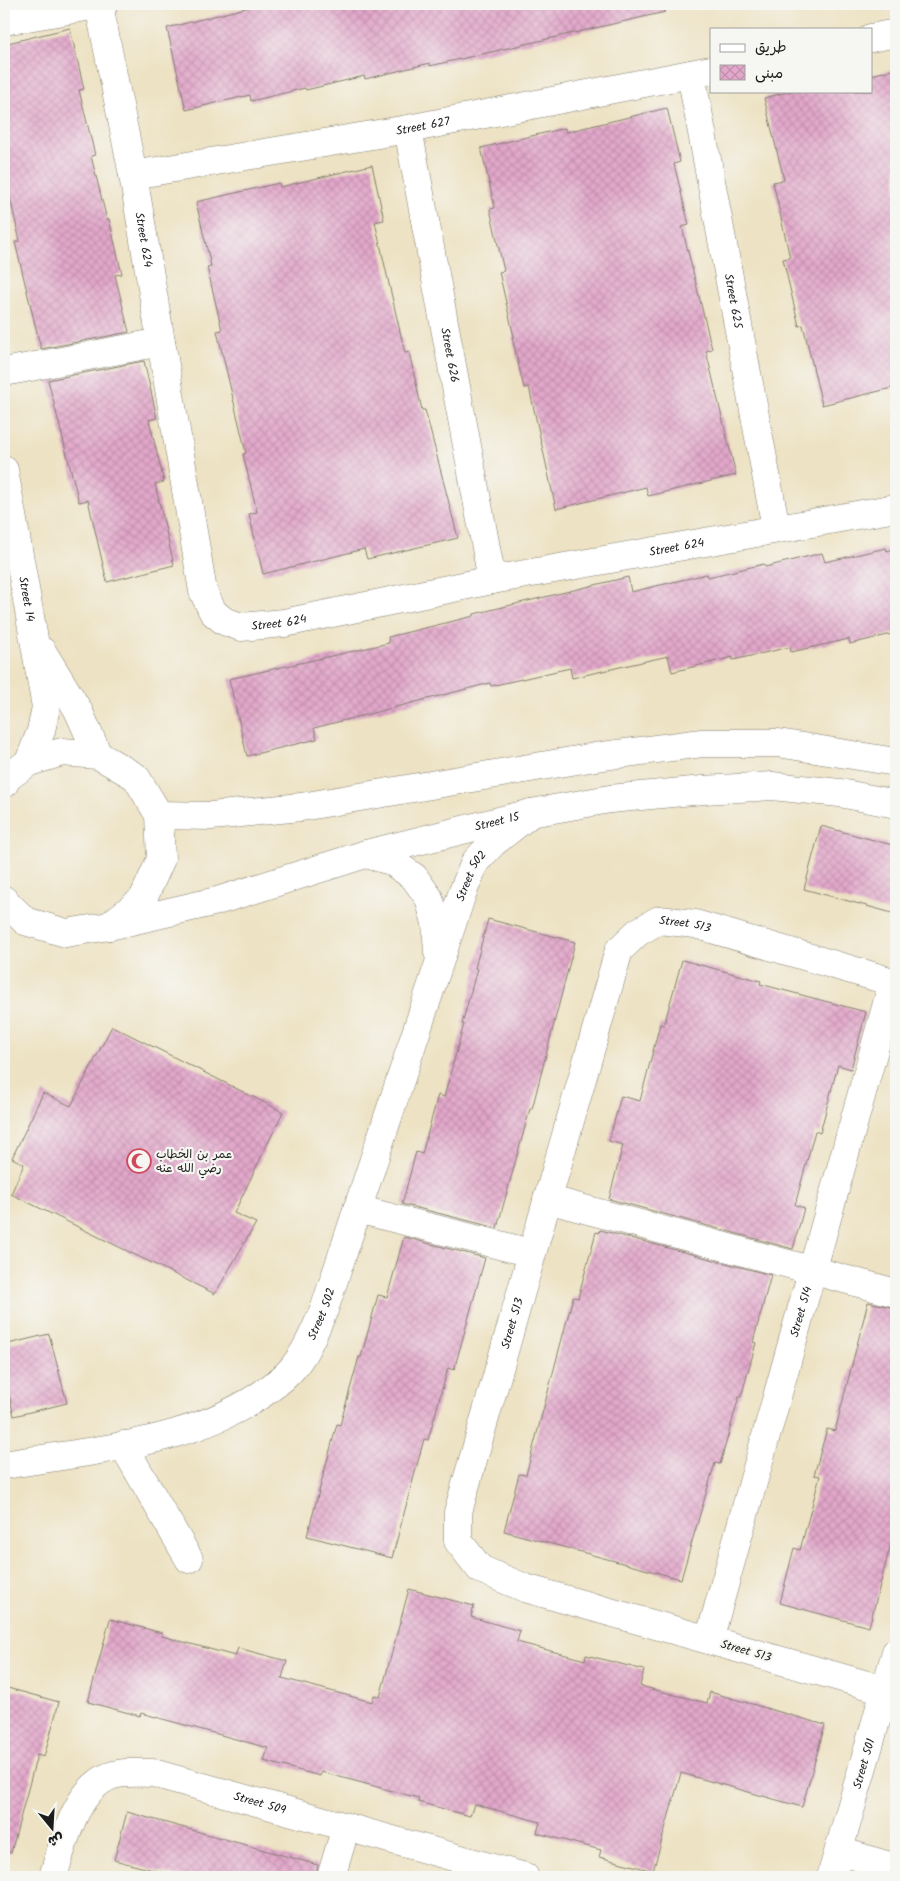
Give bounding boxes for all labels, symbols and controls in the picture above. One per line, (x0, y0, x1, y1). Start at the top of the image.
legend (710, 28, 872, 92)
text: طريق (755, 36, 787, 60)
text: مبنى (755, 62, 783, 86)
street label: Street 627 (395, 111, 452, 140)
street label: Street 624 (130, 211, 158, 269)
street label: Street 625 (719, 272, 748, 332)
street label: Street 626 (436, 326, 465, 384)
street label: Street 624 (648, 533, 706, 561)
street label: Street 14 (14, 575, 40, 624)
street label: Street 624 (251, 609, 309, 635)
street label: Street 15 (473, 806, 523, 836)
street label: Street 502 (451, 846, 491, 904)
street label: Street 513 (658, 911, 714, 938)
place label: عمر بن الخطاب رضي الله عنه (156, 1145, 232, 1179)
mosque icon: عمر بن الخطاب رضي الله عنه (126, 1148, 152, 1174)
street label: Street 514 (785, 1284, 817, 1339)
street label: Street 502 (302, 1285, 340, 1343)
street label: Street 513 (496, 1295, 528, 1351)
street label: Street 513 (718, 1635, 774, 1667)
street label: Street 501 (847, 1736, 880, 1791)
street label: Street 509 (232, 1787, 288, 1819)
north arrow (28, 1804, 78, 1854)
text: ش (45, 1827, 66, 1852)

